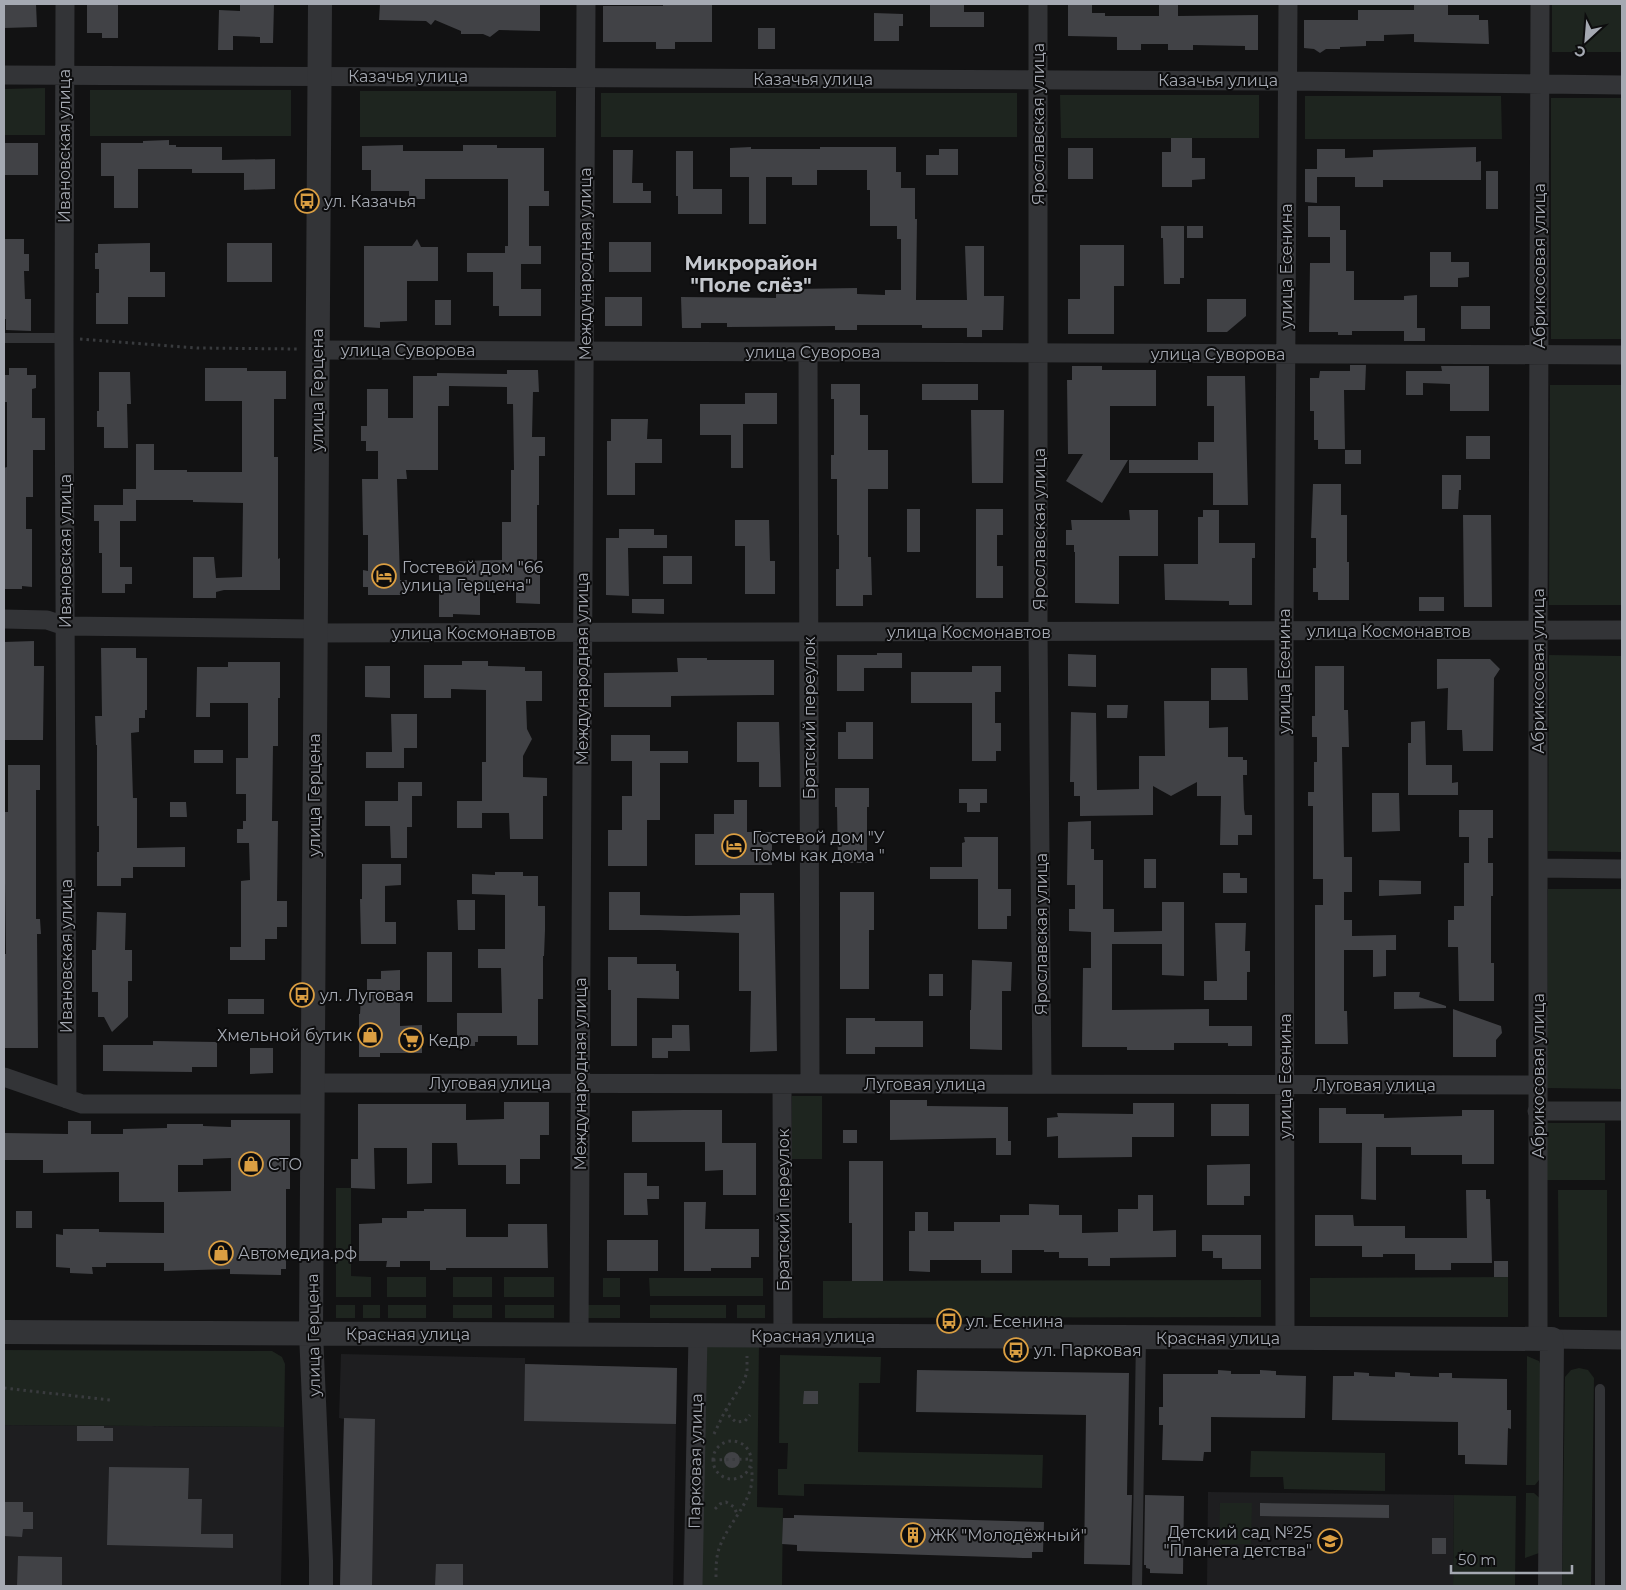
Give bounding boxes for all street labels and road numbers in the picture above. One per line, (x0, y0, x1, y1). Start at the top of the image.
street label: Ярославская улица (1029, 43, 1048, 205)
street label: Казачья улица (348, 67, 468, 86)
street label: Ивановская улица (55, 69, 74, 223)
street label: Казачья улица (753, 70, 873, 89)
street label: Казачья улица (1158, 71, 1278, 90)
street label: Международная улица (576, 167, 595, 361)
street label: Абрикосовая улица (1530, 183, 1549, 349)
street label: улица Есенина (1277, 203, 1296, 330)
street label: улица Герцена (308, 328, 327, 453)
street label: улица Суворова (340, 341, 475, 360)
street label: улица Суворова (745, 343, 880, 362)
street label: улица Суворова (1150, 345, 1285, 364)
street label: Ярославская улица (1030, 448, 1049, 610)
street label: Ивановская улица (56, 474, 75, 628)
street label: Международная улица (573, 572, 592, 766)
street label: Абрикосовая улица (1529, 588, 1548, 754)
street label: улица Есенина (1275, 608, 1294, 735)
street label: улица Космонавтов (1306, 622, 1471, 641)
street label: улица Космонавтов (886, 623, 1051, 642)
street label: улица Космонавтов (391, 624, 556, 643)
street label: Братский переулок (800, 636, 819, 800)
street label: улица Герцена (305, 733, 324, 858)
street label: Ярославская улица (1032, 853, 1051, 1015)
street label: Ивановская улица (57, 879, 76, 1033)
street label: Международная улица (571, 977, 590, 1171)
street label: Абрикосовая улица (1529, 993, 1548, 1159)
street label: улица Есенина (1276, 1013, 1295, 1140)
street label: Луговая улица (429, 1074, 551, 1093)
street label: Луговая улица (864, 1075, 986, 1094)
street label: Луговая улица (1314, 1076, 1436, 1095)
street label: Братский переулок (774, 1128, 793, 1292)
street label: улица Герцена (303, 1273, 324, 1398)
street label: Красная улица (346, 1325, 470, 1344)
street label: Красная улица (751, 1327, 875, 1346)
street label: Красная улица (1156, 1329, 1280, 1348)
street label: Парковая улица (685, 1393, 706, 1529)

